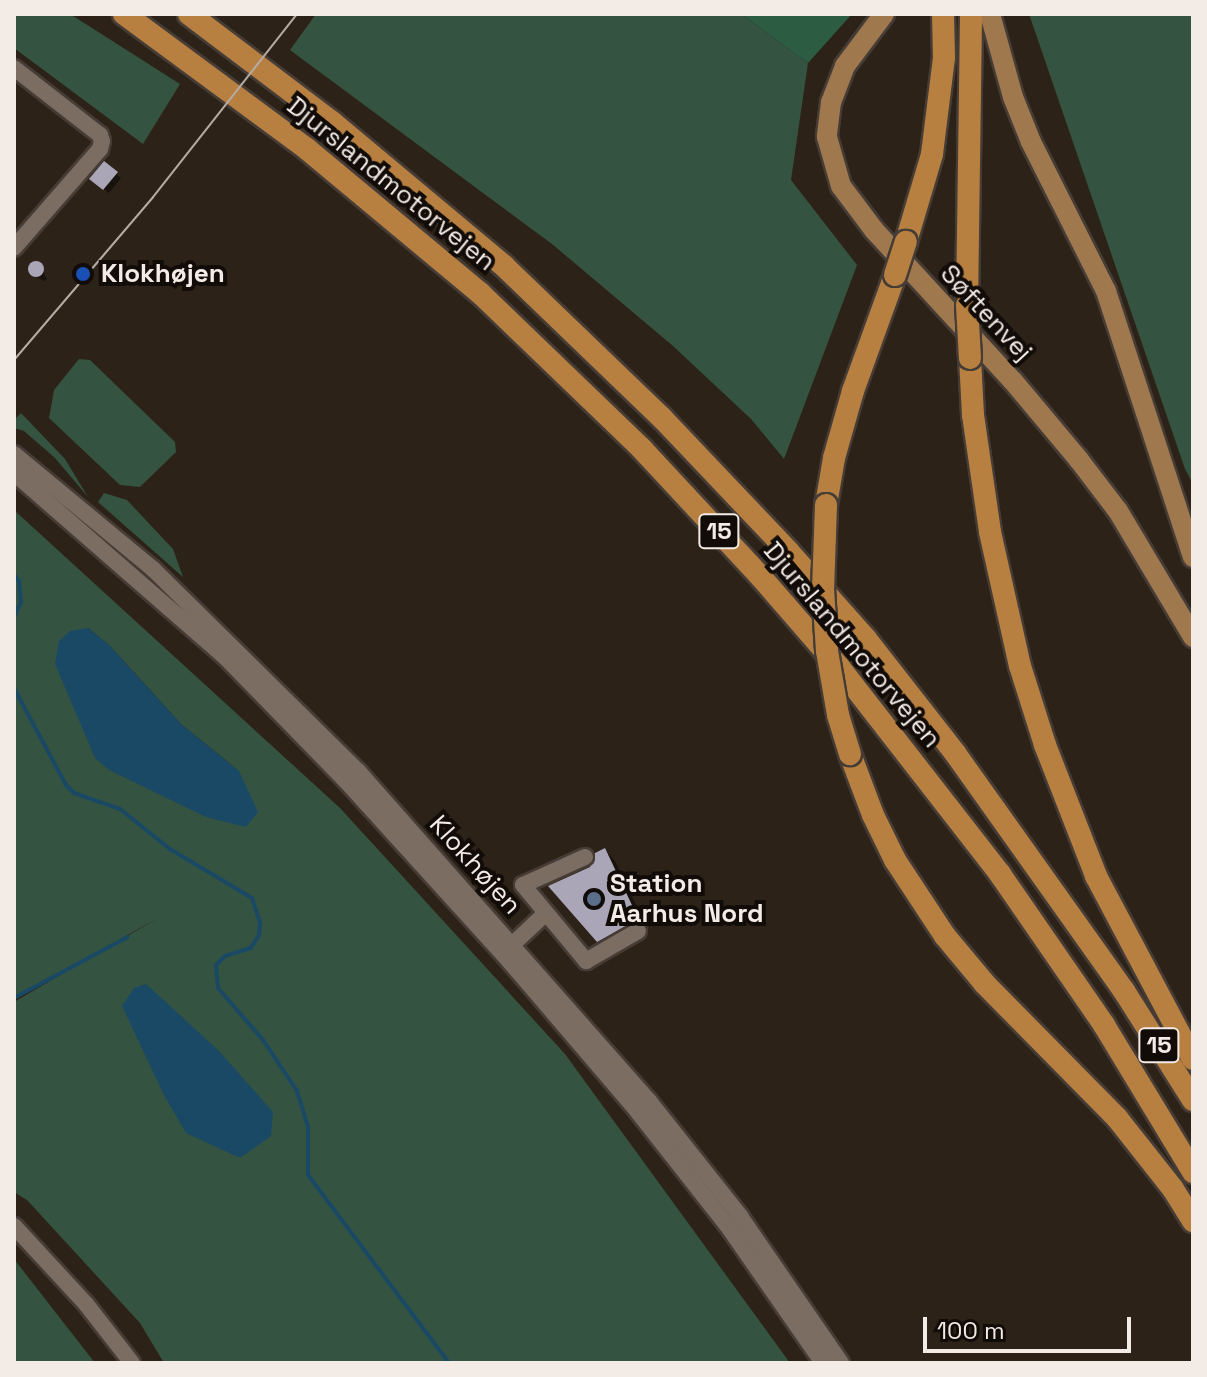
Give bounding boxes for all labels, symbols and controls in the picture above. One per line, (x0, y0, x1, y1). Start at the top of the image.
street label: Djurslandmotorvejen (281, 90, 501, 278)
place label: Klokhøjen (101, 258, 225, 290)
street label: Søftenvej (934, 258, 1038, 368)
marker: Klokhøjen (72, 263, 94, 285)
road number: 15 (697, 511, 741, 551)
street label: Djurslandmotorvejen (757, 536, 947, 754)
street label: Klokhøjen (423, 809, 527, 921)
place label: Station Aarhus Nord (610, 868, 764, 930)
marker: Station Aarhus Nord (585, 890, 603, 908)
road number: 15 (1137, 1025, 1181, 1065)
scale bar (927, 1301, 1135, 1351)
text: 100 m (937, 1315, 1005, 1346)

